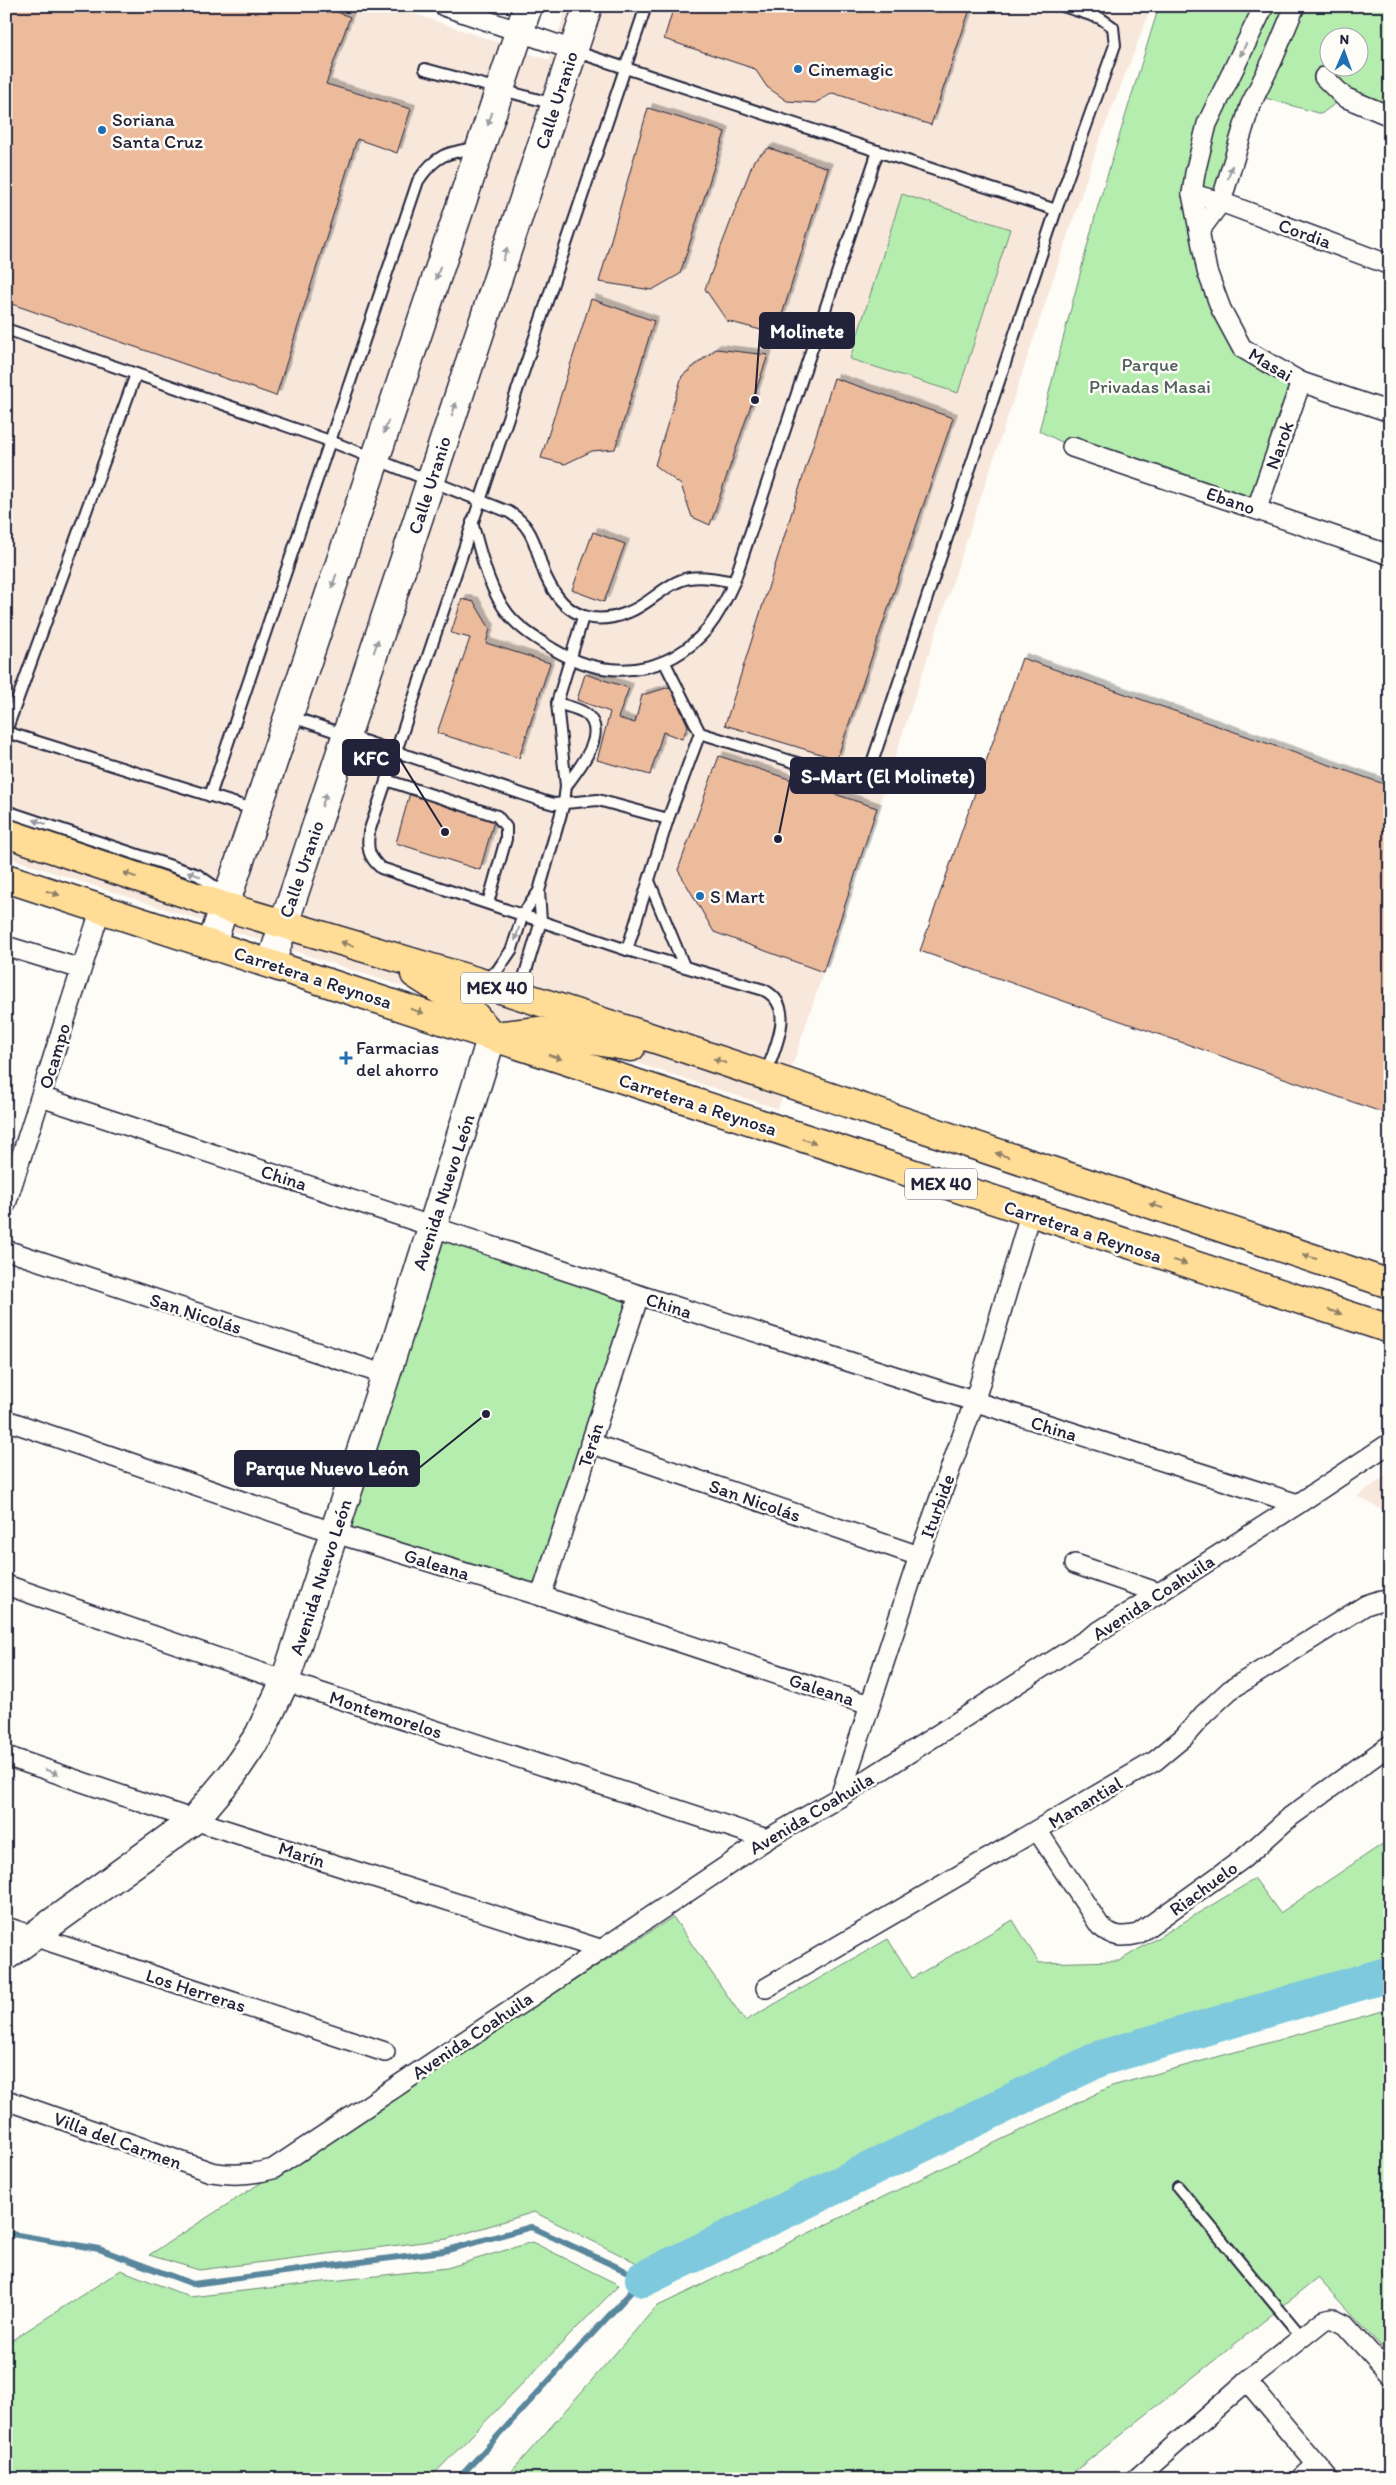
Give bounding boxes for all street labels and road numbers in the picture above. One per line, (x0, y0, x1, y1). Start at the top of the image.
street label: Calle Uranio (530, 48, 583, 152)
street label: Cordia (1275, 213, 1334, 254)
street label: Masai (1244, 342, 1297, 387)
street label: Narok (1260, 418, 1299, 472)
street label: Calle Uranio (403, 433, 456, 537)
street label: Ebano (1203, 481, 1258, 519)
street label: Calle Uranio (274, 817, 329, 921)
street label: Carretera a Reynosa (231, 941, 395, 1014)
road number: MEX 40 (461, 972, 533, 1004)
street label: Ocampo (34, 1021, 75, 1092)
street label: Carretera a Reynosa (616, 1068, 780, 1141)
street label: Avenida Nuevo León (407, 1111, 480, 1273)
street label: China (258, 1159, 310, 1196)
road number: MEX 40 (905, 1168, 977, 1200)
street label: Carretera a Reynosa (1001, 1195, 1165, 1268)
street label: China (643, 1287, 695, 1324)
street label: San Nicolás (147, 1288, 245, 1339)
street label: China (1028, 1411, 1080, 1446)
street label: Terán (573, 1420, 608, 1470)
street label: Iturbide (915, 1471, 960, 1541)
street label: San Nicolás (706, 1474, 804, 1527)
street label: Avenida Nuevo León (284, 1496, 357, 1658)
street label: Galeana (401, 1544, 472, 1585)
street label: Avenida Coahuila (1088, 1549, 1219, 1645)
street label: Galeana (786, 1668, 857, 1711)
street label: Montemorelos (326, 1685, 445, 1744)
street label: Avenida Coahuila (745, 1767, 878, 1860)
street label: Manantial (1044, 1771, 1127, 1833)
street label: Marín (276, 1836, 328, 1873)
street label: Riachuelo (1165, 1856, 1242, 1921)
street label: Los Herreras (143, 1963, 249, 2017)
street label: Avenida Coahuila (407, 1986, 537, 2084)
street label: Villa del Carmen (51, 2107, 185, 2174)

